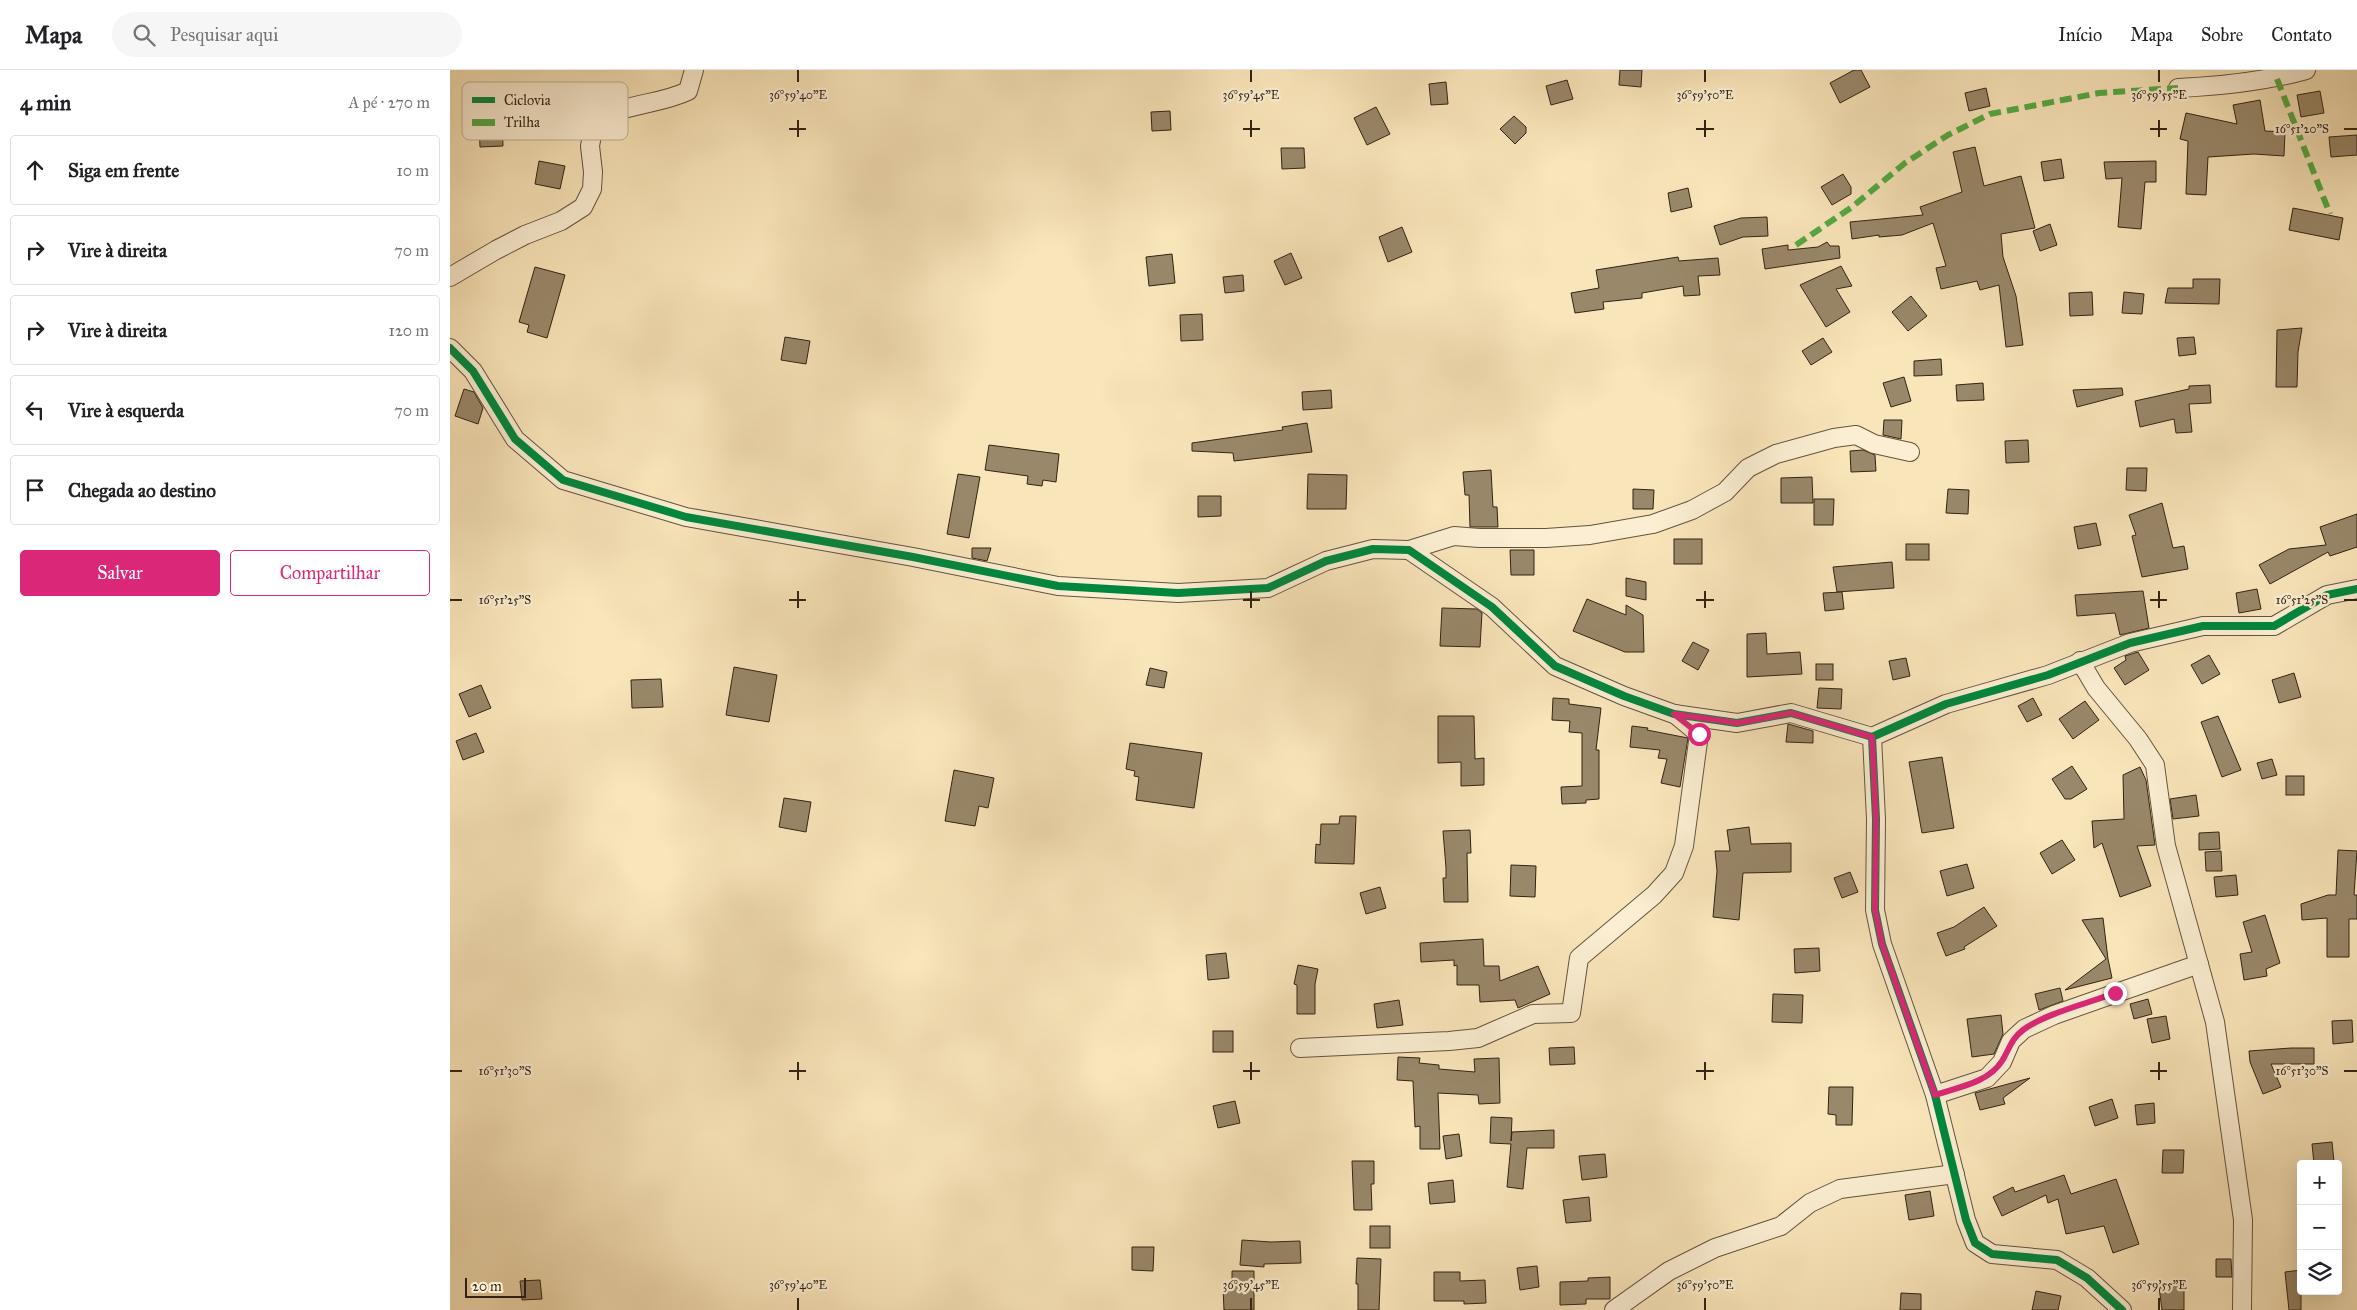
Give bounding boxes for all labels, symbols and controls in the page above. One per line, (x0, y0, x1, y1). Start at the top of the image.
search box (112, 12, 462, 57)
text: Mapa (25, 20, 82, 50)
icon: search (130, 21, 158, 49)
text: Pesquisar aqui (170, 23, 278, 46)
text: Início (2058, 24, 2102, 46)
text: Mapa (2130, 24, 2173, 46)
text: Sobre (2201, 24, 2243, 46)
text: Contato (2271, 24, 2332, 46)
legend (462, 82, 628, 140)
text: 36°59'40"E (769, 88, 827, 102)
text: 36°59'45"E (1223, 88, 1280, 102)
text: 36°59'50"E (1676, 88, 1734, 102)
text: 36°59'55"E (2131, 88, 2187, 102)
text: 4 min (20, 90, 71, 116)
text: Ciclovia (504, 92, 551, 109)
text: A pé · 270 m (349, 93, 430, 112)
text: Trilha (504, 114, 540, 131)
text: 16°51'20"S (2275, 122, 2329, 136)
icon: ahead (21, 156, 49, 184)
text: Siga em frente (68, 159, 179, 182)
text: 10 m (397, 161, 429, 180)
icon: right (21, 236, 49, 264)
text: Vire à direita (68, 239, 167, 262)
text: 70 m (394, 241, 429, 260)
icon: right (21, 316, 49, 344)
text: Vire à direita (68, 319, 167, 342)
text: 120 m (389, 321, 429, 340)
icon: left (21, 396, 49, 424)
text: Vire à esquerda (68, 399, 184, 422)
text: 70 m (394, 401, 429, 420)
icon: arrive (21, 476, 49, 504)
text: Chegada ao destino (68, 479, 216, 502)
button: Salvar (20, 550, 220, 596)
button: Compartilhar (230, 550, 430, 596)
text: 16°51'25"S (479, 593, 531, 607)
text: 16°51'25"S (2276, 593, 2328, 607)
route start (1688, 723, 1711, 746)
route end (2104, 982, 2127, 1005)
text: 16°51'30"S (479, 1064, 531, 1078)
text: 16°51'30"S (2276, 1064, 2328, 1078)
map controls (2297, 1160, 2342, 1295)
button: + (2297, 1160, 2342, 1205)
button: − (2297, 1205, 2342, 1250)
button: layers (2297, 1250, 2342, 1295)
scale bar (465, 1275, 526, 1298)
text: 20 m (472, 1278, 502, 1295)
text: 36°59'40"E (769, 1278, 827, 1292)
text: 36°59'45"E (1223, 1278, 1280, 1292)
text: 36°59'50"E (1676, 1278, 1734, 1292)
text: 36°59'55"E (2131, 1278, 2187, 1292)

